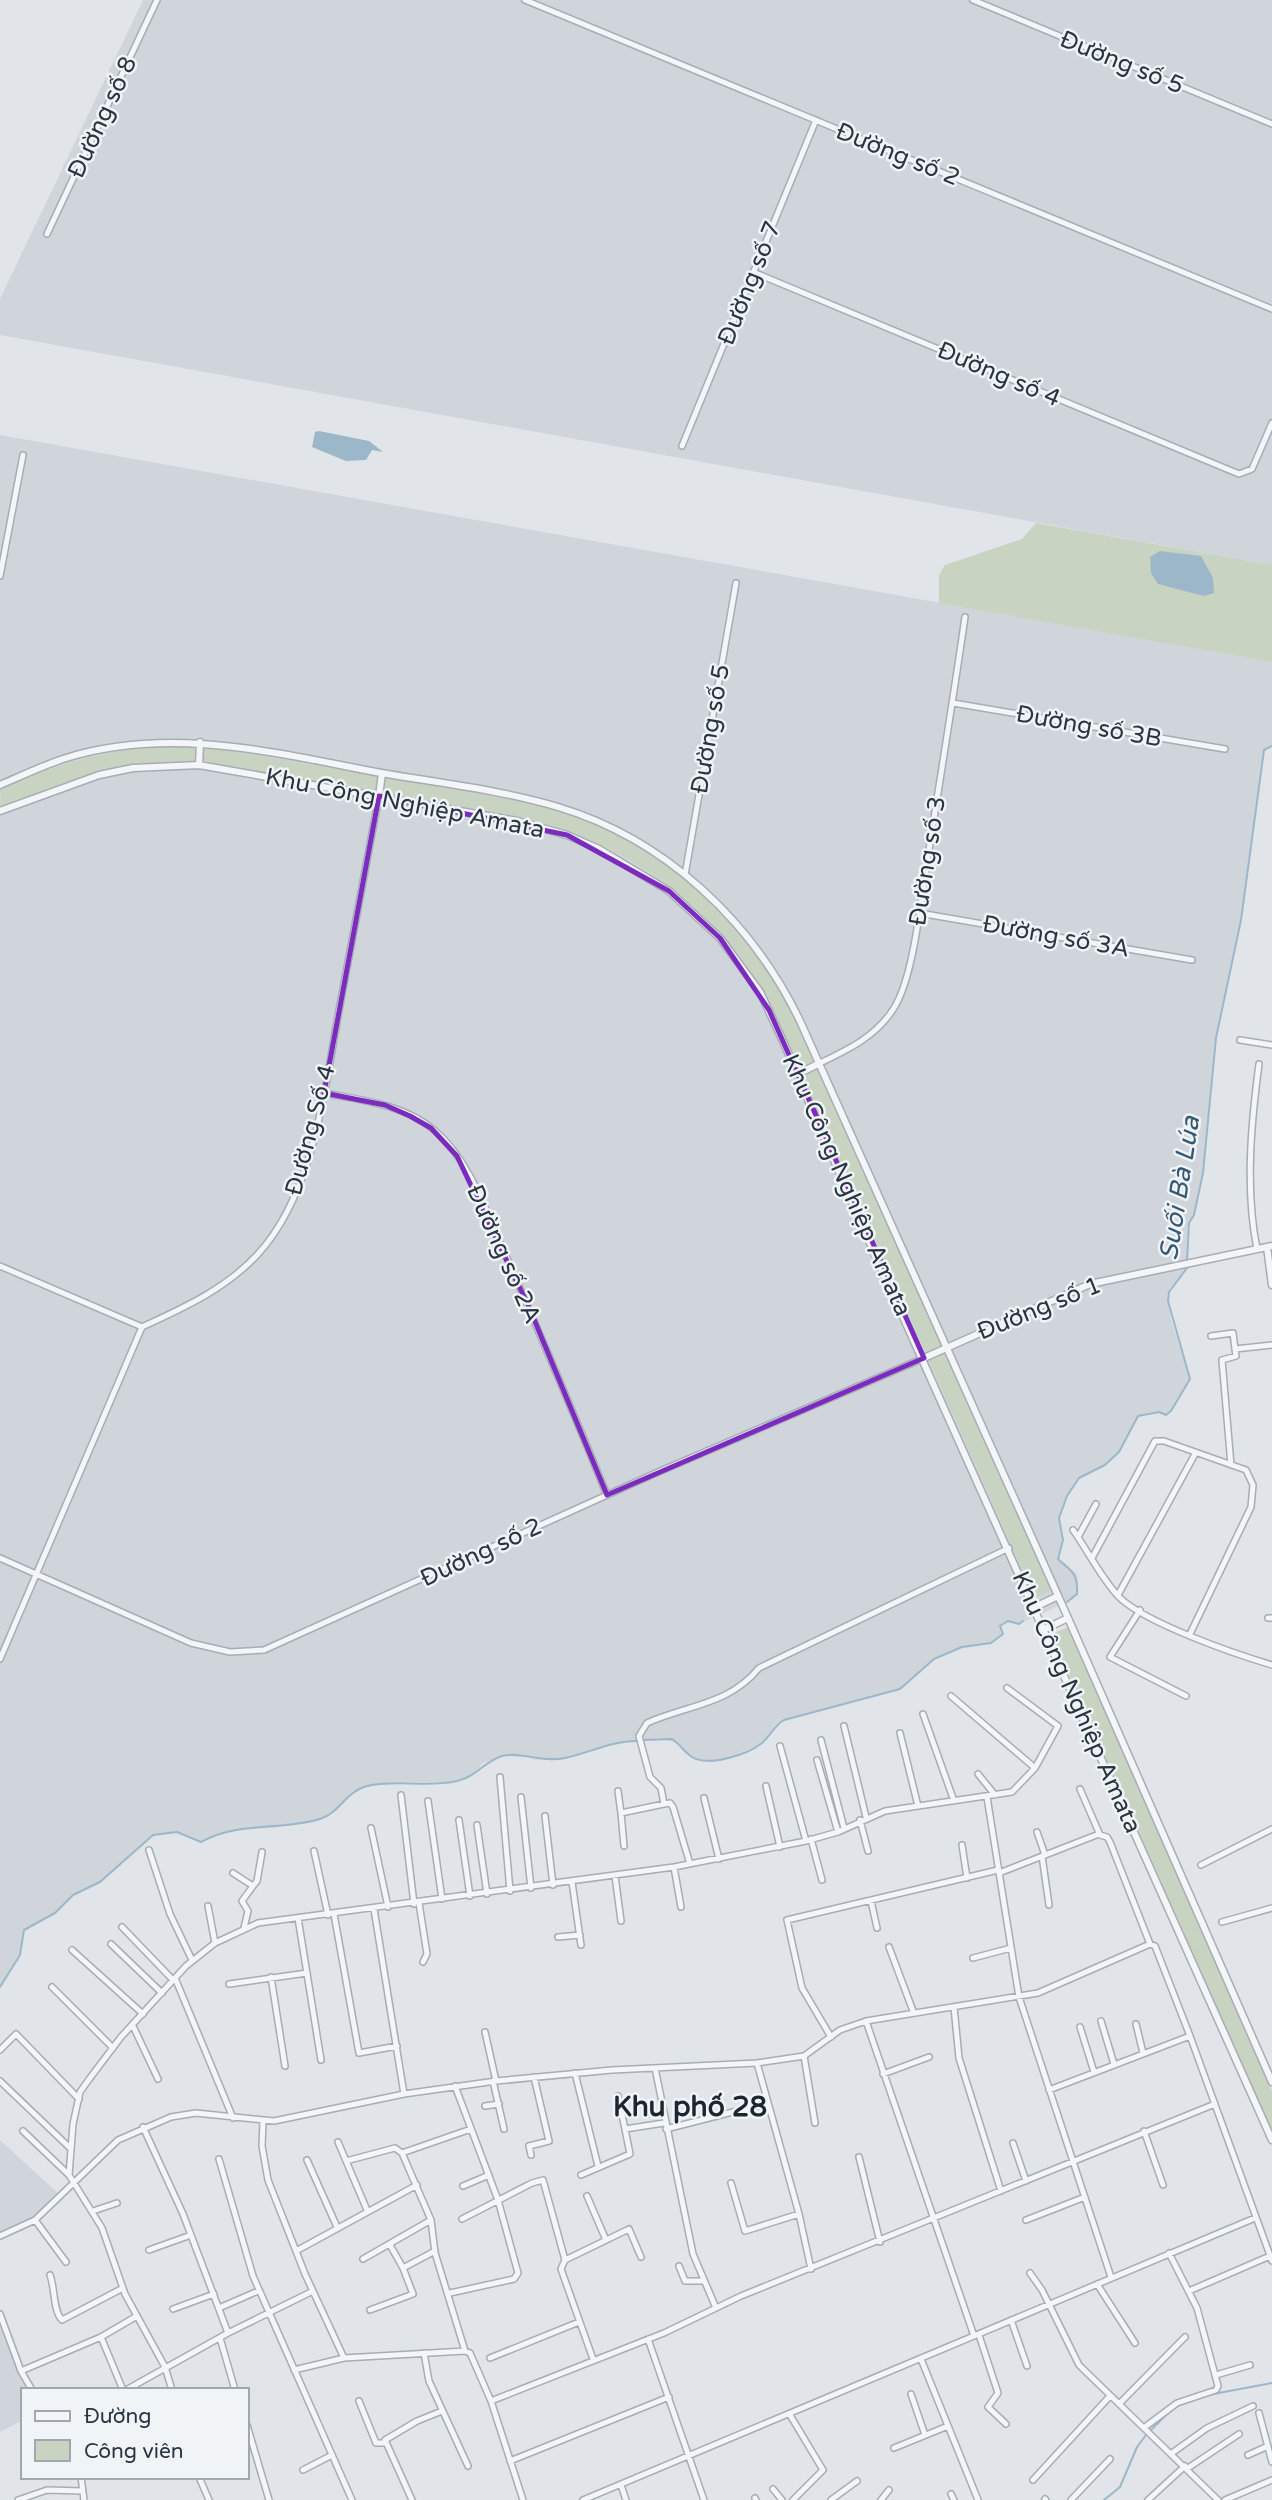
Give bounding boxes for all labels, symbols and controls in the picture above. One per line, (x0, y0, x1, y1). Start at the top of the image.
street label: Đường số 5 (1056, 25, 1188, 100)
street label: Đường số 8 (62, 52, 143, 183)
street label: Đường số 2 (832, 117, 964, 192)
street label: Đường số 7 (712, 217, 787, 349)
street label: Đường số 4 (933, 336, 1065, 413)
street label: Đường số 5 (685, 662, 736, 796)
street label: Đường số 3B (1014, 699, 1164, 754)
street label: Khu Công Nghiệp Amata (263, 762, 547, 845)
street label: Đường số 3 (903, 794, 952, 928)
street label: Đường số 3A (980, 909, 1132, 964)
street label: Khu Công Nghiệp Amata (776, 1050, 917, 1321)
street label: Đường Số 4 (279, 1062, 342, 1199)
water label: Suối Bà Lúa (1153, 1112, 1206, 1262)
street label: Đường số 2A (460, 1180, 547, 1328)
street label: Đường số 1 (973, 1271, 1105, 1346)
street label: Đường số 2 (416, 1512, 547, 1593)
street label: Khu Công Nghiệp Amata (1006, 1567, 1147, 1838)
district label: Khu phố 28 (613, 2090, 767, 2124)
legend (21, 2388, 248, 2479)
text: Đường (84, 2404, 152, 2429)
text: Công viên (84, 2439, 184, 2464)

